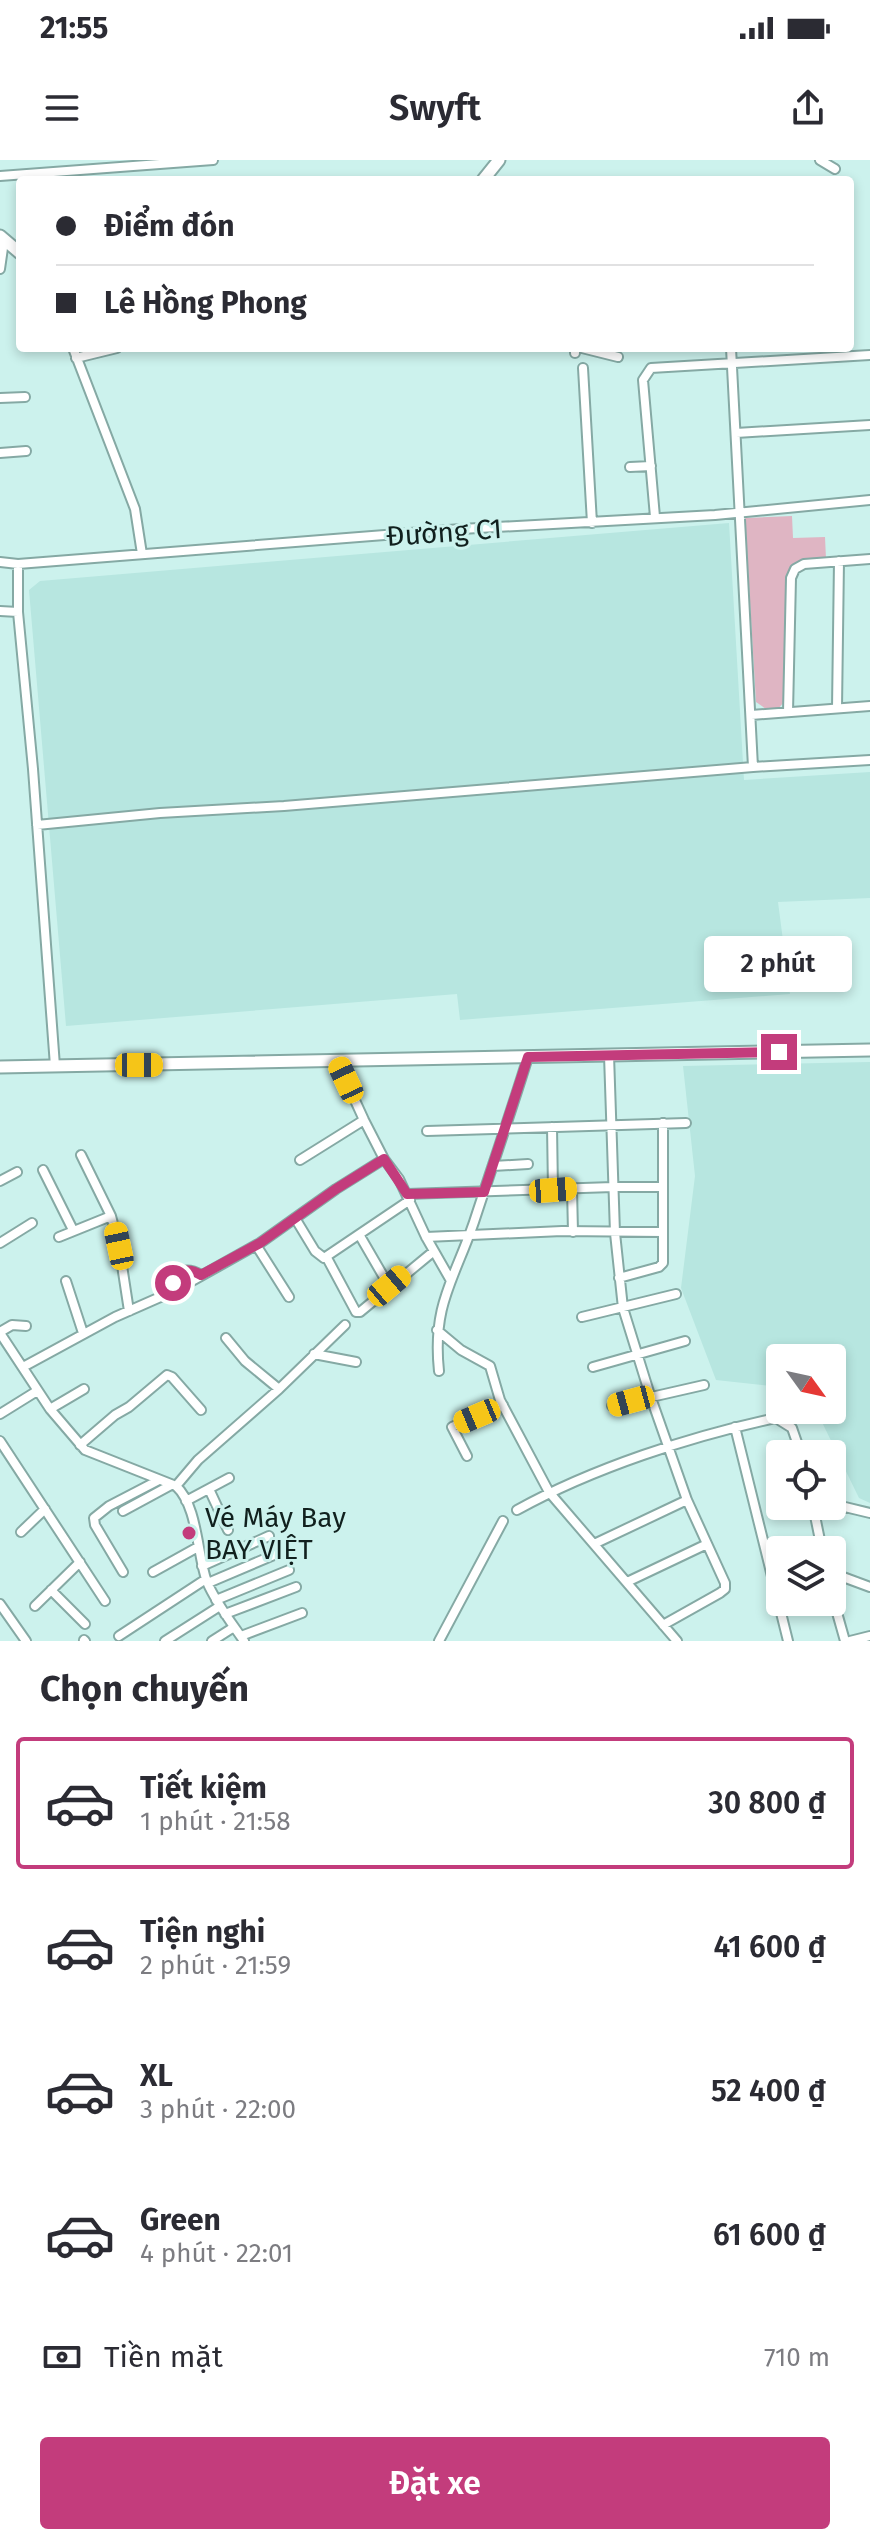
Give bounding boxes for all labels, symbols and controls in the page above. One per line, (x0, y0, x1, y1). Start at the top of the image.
text: 21:55 (40, 10, 108, 46)
icon: menu (40, 86, 84, 130)
text: Swyft (389, 86, 481, 130)
icon: share (786, 86, 830, 130)
text: Điểm đón (104, 208, 235, 244)
text: Lê Hồng Phong (104, 285, 307, 321)
street label: Đường C1 (385, 512, 503, 553)
callout: 2 phút (705, 936, 853, 992)
text: 2 phút (740, 948, 816, 979)
route end (761, 1034, 797, 1070)
car (115, 1053, 163, 1077)
car (325, 1053, 367, 1107)
car (528, 1176, 578, 1204)
car (102, 1220, 136, 1272)
car (363, 1261, 415, 1311)
route start (155, 1265, 191, 1301)
north arrow (766, 1344, 846, 1424)
map controls (766, 1344, 846, 1616)
car (605, 1383, 657, 1419)
car (450, 1396, 504, 1436)
button: locate (766, 1440, 846, 1520)
place label: Vé Máy Bay BAY VIỆT (205, 1501, 346, 1566)
marker: Vé Máy Bay BAY VIỆT (180, 1524, 198, 1542)
button: layers (766, 1536, 846, 1616)
text: Chọn chuyến (40, 1667, 249, 1711)
icon: car (44, 1767, 116, 1839)
text: Tiết kiệm (140, 1770, 267, 1806)
text: 30 800 ₫ (708, 1785, 826, 1821)
text: 1 phút · 21:58 (140, 1806, 291, 1837)
icon: car (44, 1911, 116, 1983)
text: Tiện nghi (140, 1914, 265, 1950)
text: 41 600 ₫ (713, 1929, 826, 1965)
text: 2 phút · 21:59 (140, 1950, 291, 1981)
icon: car (44, 2055, 116, 2127)
text: XL (140, 2058, 173, 2094)
text: 52 400 ₫ (711, 2073, 826, 2109)
text: 3 phút · 22:00 (140, 2094, 296, 2125)
icon: car (44, 2199, 116, 2271)
text: Green (140, 2202, 221, 2238)
text: 61 600 ₫ (713, 2217, 826, 2253)
text: 4 phút · 22:01 (140, 2238, 293, 2269)
icon: cash (40, 2335, 84, 2379)
text: Tiền mặt (104, 2339, 223, 2375)
text: 710 m (764, 2342, 830, 2373)
button: Đặt xe (40, 2437, 830, 2529)

